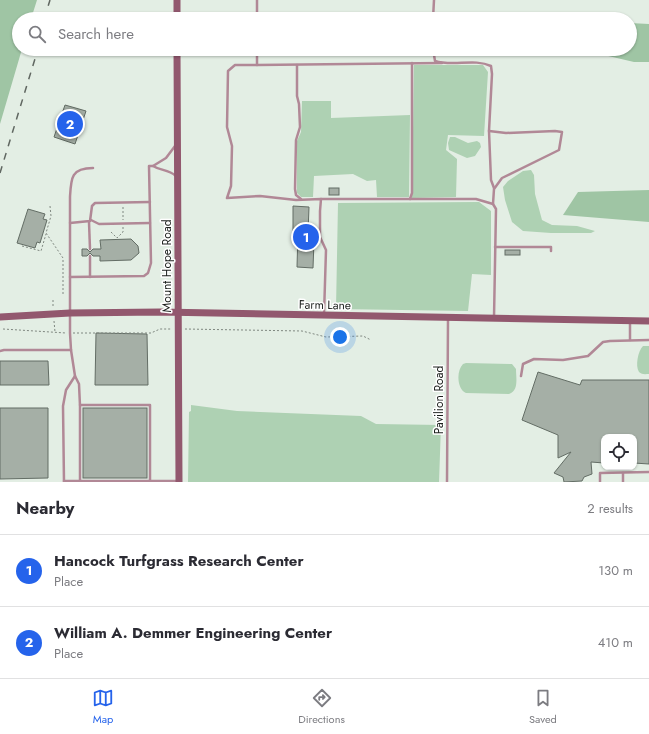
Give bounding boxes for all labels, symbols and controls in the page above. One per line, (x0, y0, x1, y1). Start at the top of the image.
search box (12, 12, 637, 56)
icon: search (26, 23, 48, 45)
text: Search here (58, 23, 134, 45)
pin: 2 (57, 109, 83, 139)
street label: Mount Hope Road (158, 220, 176, 313)
pin: 1 (293, 222, 319, 252)
street label: Farm Lane (299, 296, 351, 314)
your location (330, 327, 350, 347)
street label: Pavilion Road (430, 366, 448, 434)
map controls (601, 434, 637, 470)
button: locate (601, 434, 637, 470)
text: Nearby (16, 496, 74, 520)
text: 2 results (587, 499, 633, 518)
text: Hancock Turfgrass Research Center (54, 550, 304, 572)
text: 1 (26, 561, 32, 580)
text: 130 m (598, 561, 633, 580)
text: Place (54, 572, 83, 591)
text: William A. Demmer Engineering Center (54, 622, 332, 644)
text: 2 (25, 633, 33, 652)
text: 410 m (598, 633, 633, 652)
text: Place (54, 644, 83, 663)
tab: Map (92, 687, 114, 727)
tab: Directions (298, 687, 345, 727)
tab: Saved (529, 687, 557, 727)

